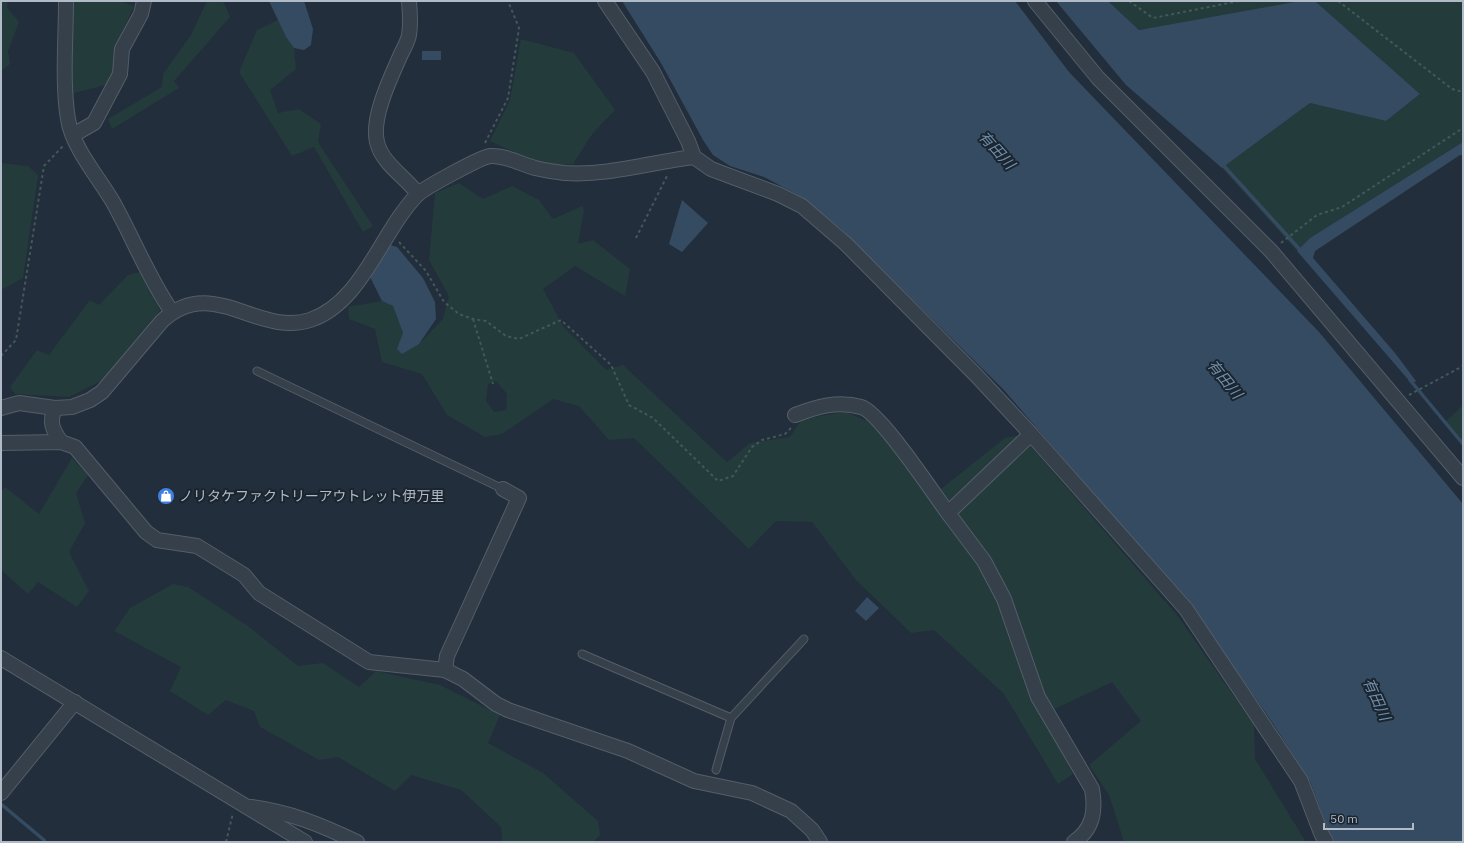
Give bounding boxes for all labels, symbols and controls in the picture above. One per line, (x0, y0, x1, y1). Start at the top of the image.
water label: 有田川 (975, 127, 1020, 175)
water label: 有田川 (1203, 356, 1248, 404)
shop icon: ノリタケファクトリーアウトレット伊万里 (156, 486, 176, 506)
place label: ノリタケファクトリーアウトレット伊万里 (179, 487, 444, 505)
water label: 有田川 (1359, 675, 1396, 725)
scale bar (1324, 805, 1413, 831)
text: 50 m (1330, 811, 1358, 826)

